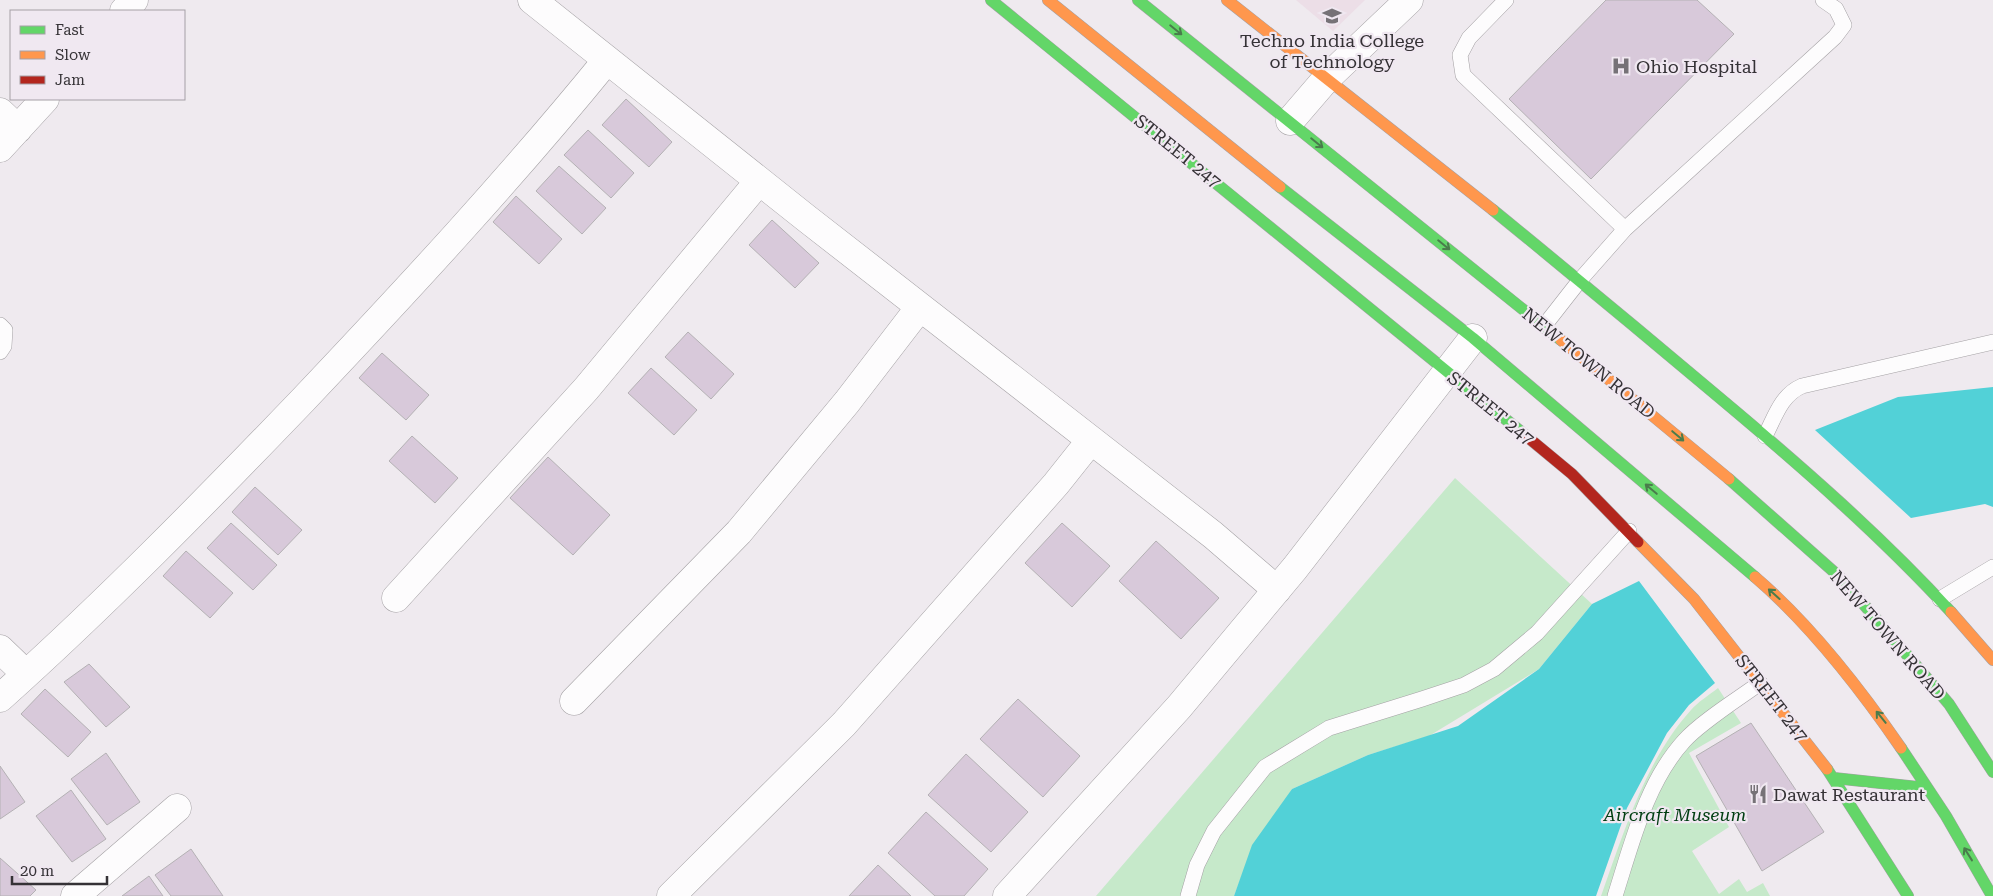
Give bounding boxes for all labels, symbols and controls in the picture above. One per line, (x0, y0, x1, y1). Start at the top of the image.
school or university icon: Techno India College of Technology (1321, 5, 1343, 27)
legend (10, 10, 185, 100)
text: Fast (55, 21, 85, 39)
one-way arrow (1170, 25, 1183, 36)
place label: Techno India College of Technology (1240, 30, 1424, 72)
text: Slow (55, 46, 91, 64)
hospital icon: Ohio Hospital (1610, 55, 1632, 77)
place label: Ohio Hospital (1636, 56, 1757, 77)
text: Jam (55, 71, 85, 89)
street label: STREET 247 (1131, 110, 1225, 192)
one-way arrow (1310, 137, 1323, 148)
one-way arrow (1437, 239, 1450, 250)
street label: NEW TOWN ROAD (1518, 303, 1660, 423)
street label: STREET 247 (1444, 367, 1538, 449)
one-way arrow (1671, 430, 1684, 441)
one-way arrow (1644, 483, 1657, 494)
street label: NEW TOWN ROAD (1826, 566, 1950, 704)
one-way arrow (1768, 588, 1781, 600)
street label: STREET 247 (1731, 650, 1813, 746)
one-way arrow (1875, 711, 1886, 724)
restaurant icon: Dawat Restaurant (1747, 783, 1769, 805)
place label: Dawat Restaurant (1773, 784, 1926, 805)
park label: Aircraft Museum (1603, 804, 1746, 825)
one-way arrow (1963, 847, 1973, 861)
scale bar (12, 854, 108, 886)
text: 20 m (20, 862, 55, 880)

